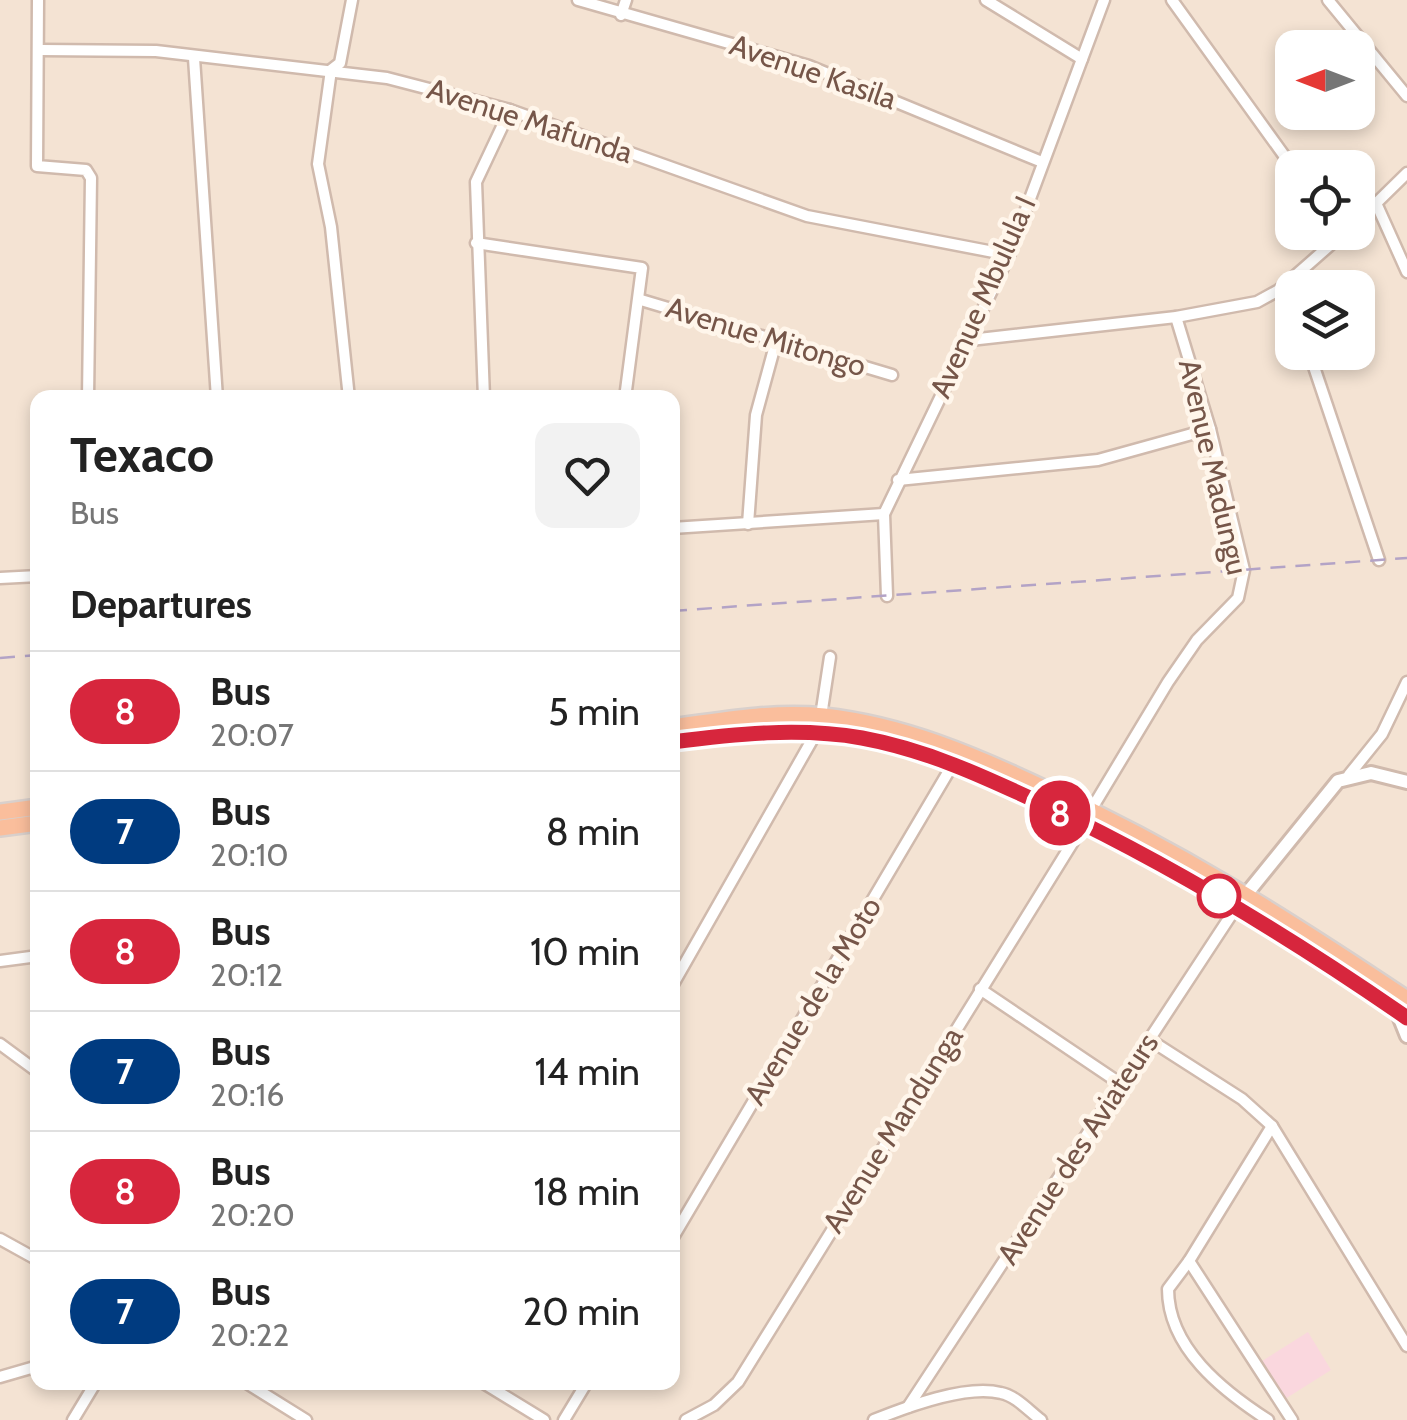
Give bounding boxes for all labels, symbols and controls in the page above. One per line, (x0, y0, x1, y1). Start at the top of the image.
street label: Avenue Kasila (725, 26, 902, 117)
north arrow (1275, 30, 1375, 130)
map controls (1275, 30, 1375, 370)
street label: Avenue Mafunda (423, 70, 638, 171)
button: locate (1275, 150, 1375, 250)
street label: Avenue Mbulula I (922, 190, 1044, 403)
button: layers (1275, 270, 1375, 370)
street label: Avenue Mitongo (662, 289, 871, 384)
street label: Avenue Madungu (1171, 355, 1256, 578)
button: heart (535, 423, 640, 528)
text: Texaco (70, 426, 214, 484)
text: Bus (70, 493, 119, 532)
text: Departures (70, 581, 252, 628)
text: Bus (210, 668, 271, 715)
text: 5 min (548, 688, 640, 735)
text: 8 (114, 690, 136, 733)
text: 20:07 (210, 715, 294, 754)
line badge: 8 (1028, 780, 1092, 846)
text: Bus (210, 788, 271, 835)
text: 8 (1049, 792, 1071, 835)
text: 8 min (546, 808, 640, 855)
text: 7 (116, 810, 134, 853)
text: 20:10 (210, 835, 289, 874)
unlabelled marker (1198, 875, 1240, 917)
street label: Avenue de la Moto (736, 890, 889, 1111)
text: Bus (210, 908, 271, 955)
text: 10 min (530, 928, 640, 975)
text: 8 (114, 930, 136, 973)
text: 20:12 (210, 955, 283, 994)
street label: Avenue Mandunga (814, 1019, 971, 1239)
street label: Avenue des Aviateurs (989, 1026, 1166, 1271)
text: Bus (210, 1028, 271, 1075)
text: 14 min (534, 1048, 640, 1095)
text: 7 (116, 1050, 134, 1093)
text: 20:16 (210, 1075, 284, 1114)
text: Bus (210, 1148, 271, 1195)
text: 18 min (533, 1168, 640, 1215)
text: 8 (114, 1170, 136, 1213)
text: 20:20 (210, 1195, 295, 1234)
text: Bus (210, 1268, 271, 1315)
text: 20 min (522, 1288, 640, 1335)
text: 7 (116, 1290, 134, 1333)
text: 20:22 (210, 1315, 289, 1354)

